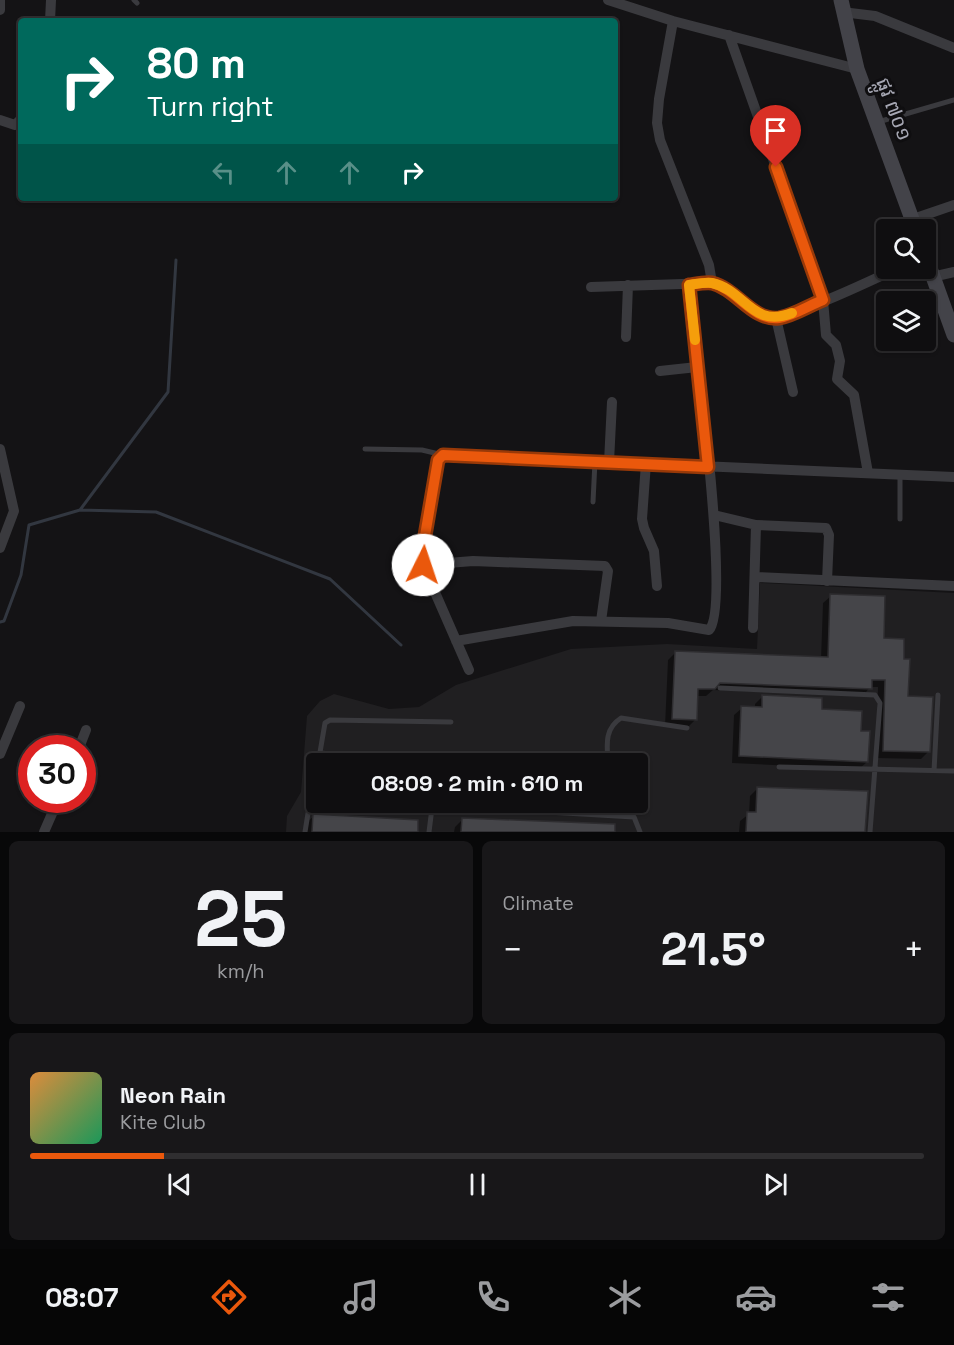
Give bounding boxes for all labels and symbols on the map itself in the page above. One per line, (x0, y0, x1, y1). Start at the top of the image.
street label: ផ្លូវ ៧០១ (865, 74, 918, 146)
pin (750, 105, 801, 167)
position arrow (391, 533, 455, 597)
speed limit sign: 30 (18, 735, 96, 813)

